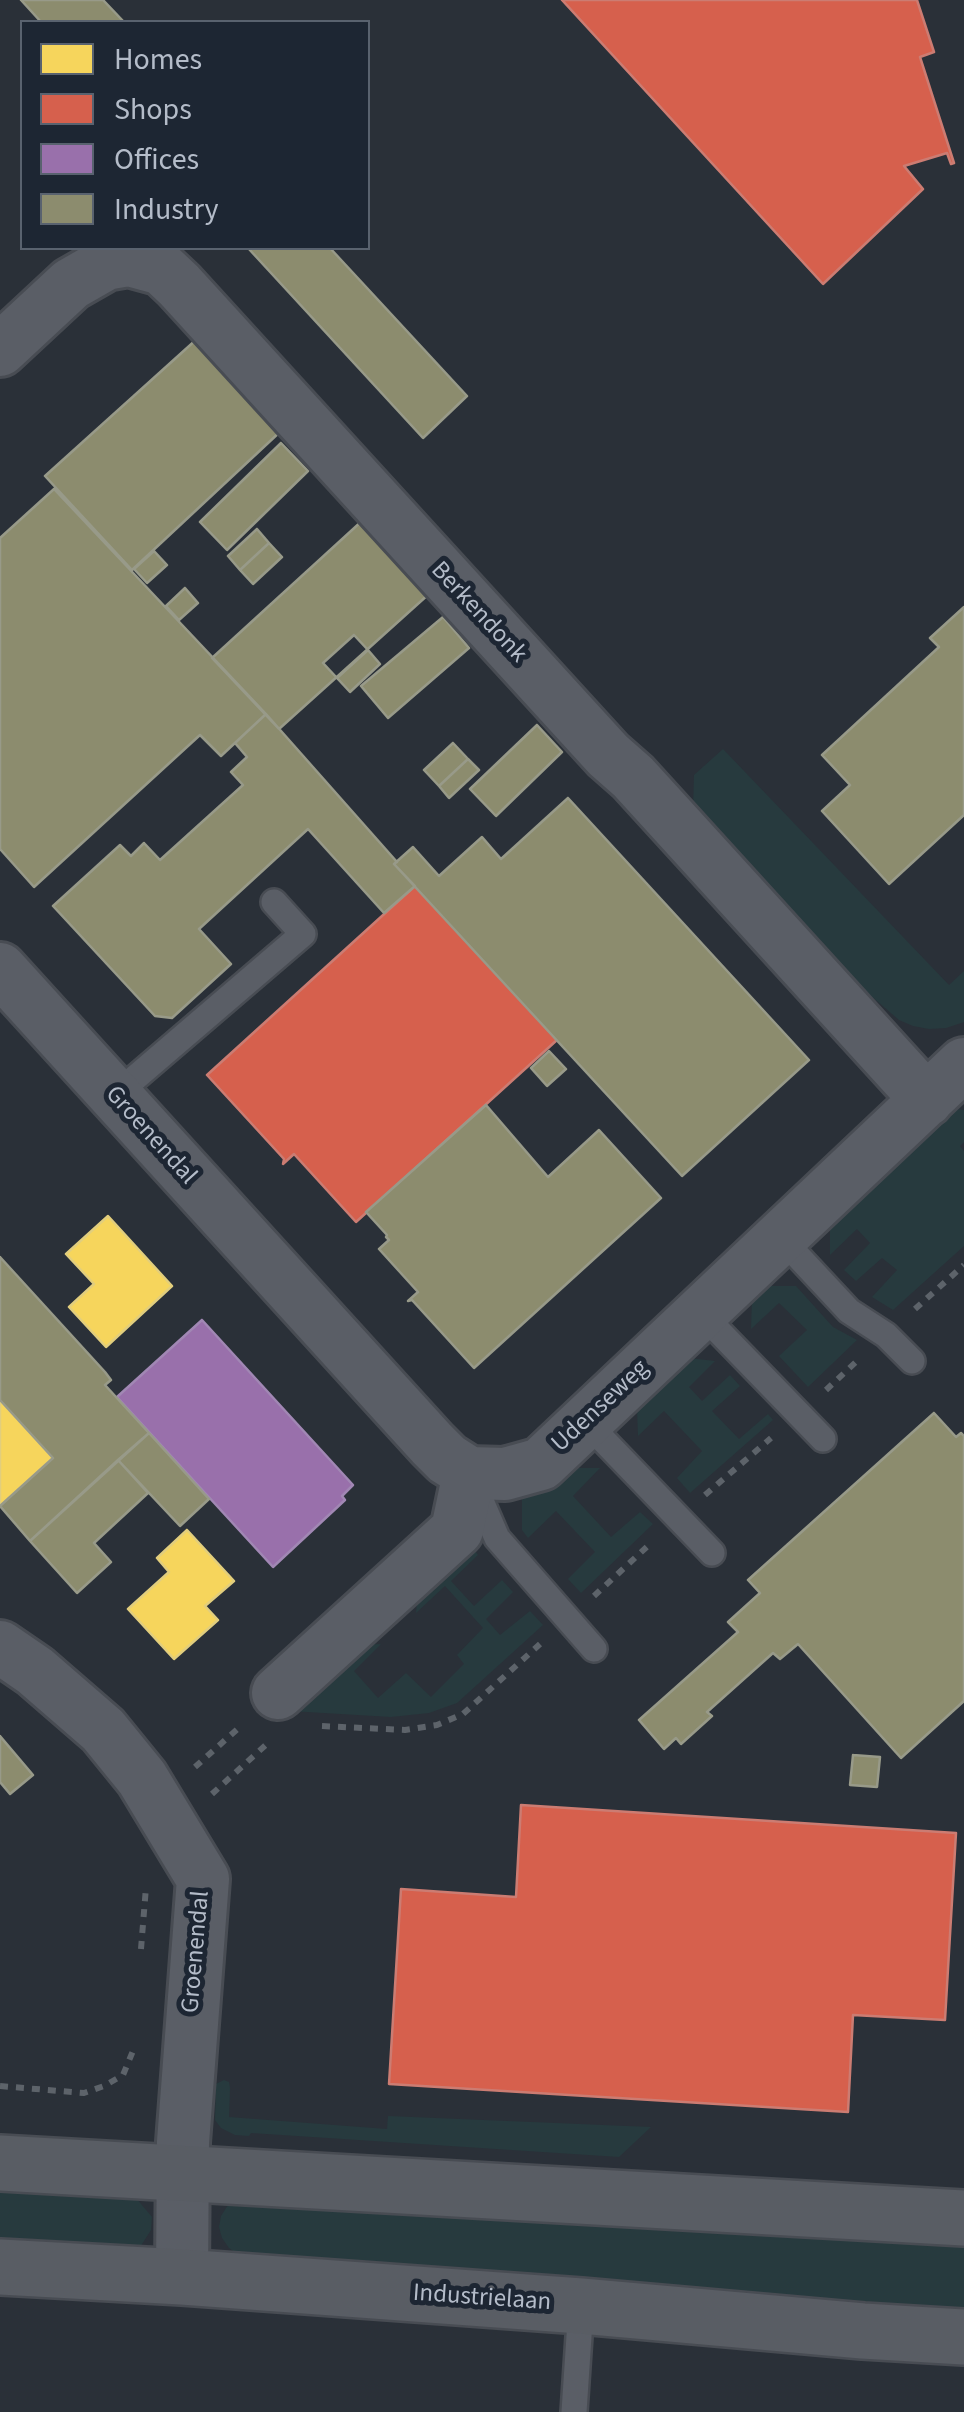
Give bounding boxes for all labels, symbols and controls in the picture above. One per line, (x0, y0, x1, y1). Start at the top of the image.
legend (20, 20, 370, 250)
text: Homes (114, 38, 202, 81)
text: Shops (114, 88, 192, 131)
text: Offices (114, 138, 199, 181)
text: Industry (114, 188, 219, 231)
street label: Berkendonk (424, 556, 532, 670)
street label: Groenendal (98, 1080, 202, 1192)
street label: Udenseweg (546, 1355, 656, 1459)
street label: Groenendal (177, 1890, 217, 2014)
street label: Industrielaan (412, 2279, 552, 2319)

